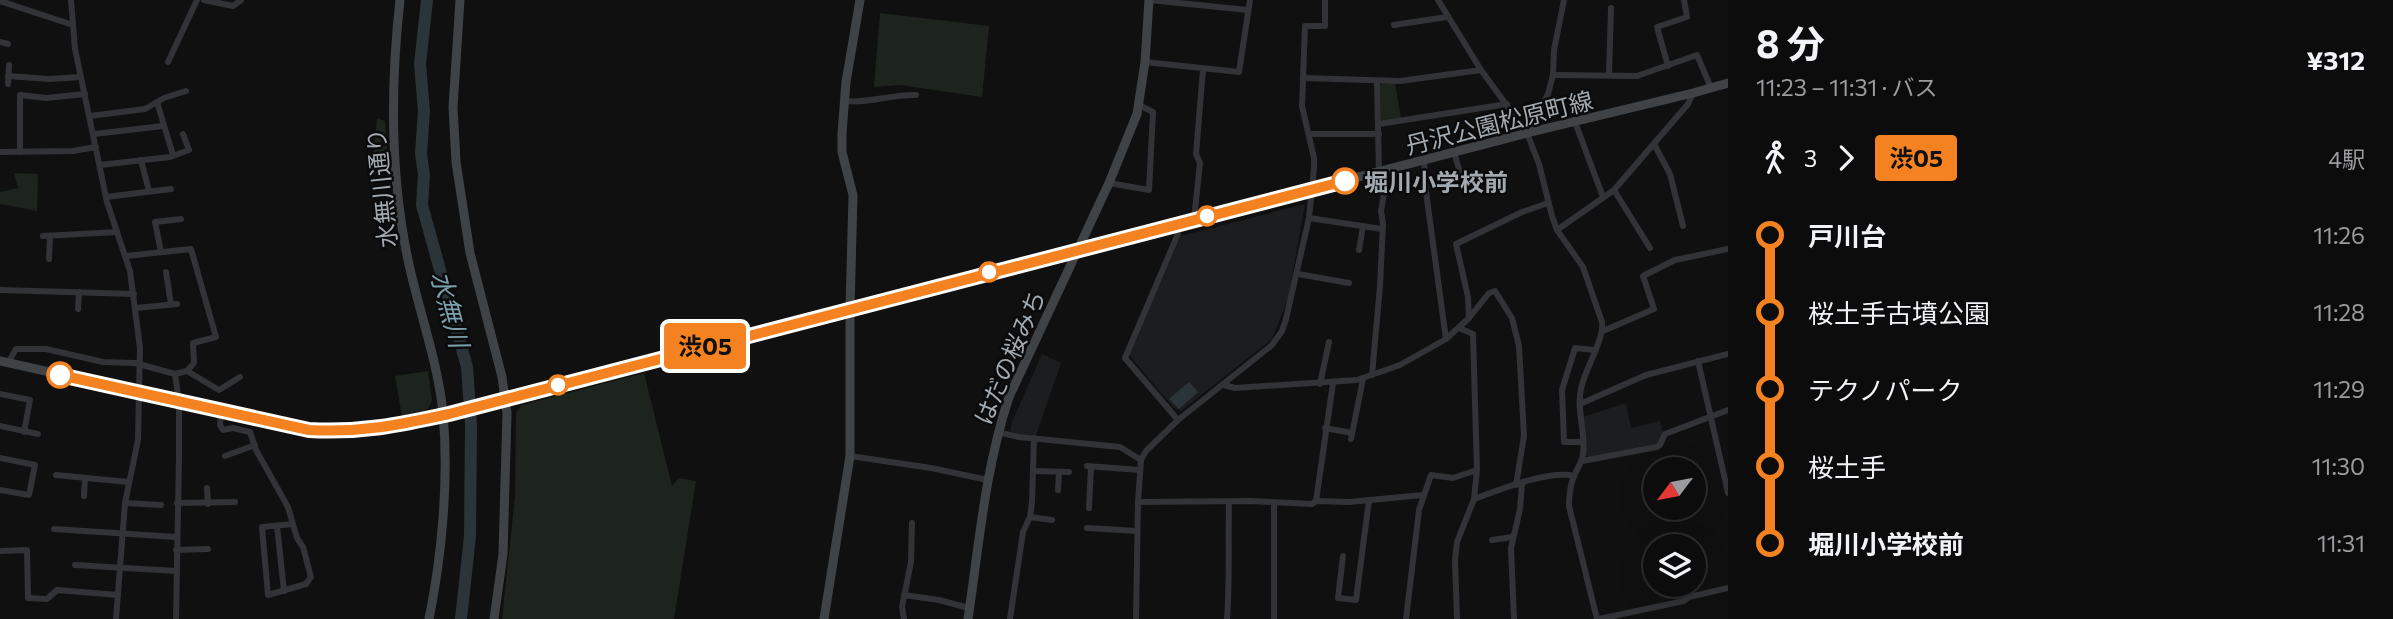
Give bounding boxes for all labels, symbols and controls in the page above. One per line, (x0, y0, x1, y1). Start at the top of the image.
text: 8 分 (1756, 19, 1825, 66)
text: ¥312 (2307, 44, 2365, 75)
text: 11:23 – 11:31 · バス (1756, 73, 1938, 101)
street label: 丹沢公園松原町線 (1402, 85, 1596, 159)
street label: 水無川通り (360, 127, 402, 249)
icon: walk (1756, 139, 1794, 177)
icon: forward (1827, 139, 1865, 177)
text: 渋05 (1889, 143, 1943, 172)
text: 3 (1804, 144, 1817, 172)
text: 4駅 (2328, 145, 2365, 173)
place label: 堀川小学校前 (1364, 167, 1508, 196)
marker: 堀川小学校前 (1332, 168, 1358, 194)
unlabelled marker (1197, 206, 1217, 226)
text: 戸川台 (1808, 220, 1886, 251)
text: 11:26 (2313, 221, 2365, 249)
unlabelled marker (979, 262, 999, 282)
water label: 水無川 (426, 267, 477, 354)
street label: はだの桜みち (968, 285, 1050, 429)
text: 桜土手古墳公園 (1808, 297, 1990, 328)
text: 11:28 (2313, 298, 2365, 326)
line badge: 渋05 (665, 323, 745, 369)
text: 渋05 (678, 331, 732, 360)
unlabelled marker (47, 362, 73, 388)
text: テクノパーク (1808, 374, 1962, 405)
unlabelled marker (548, 375, 568, 395)
text: 11:29 (2313, 375, 2365, 403)
text: 桜土手 (1808, 451, 1886, 482)
text: 11:30 (2312, 452, 2365, 480)
north arrow (1643, 457, 1706, 520)
map controls (1643, 457, 1706, 597)
text: 堀川小学校前 (1808, 528, 1964, 559)
text: 11:31 (2317, 529, 2365, 557)
button: layers (1643, 534, 1706, 597)

